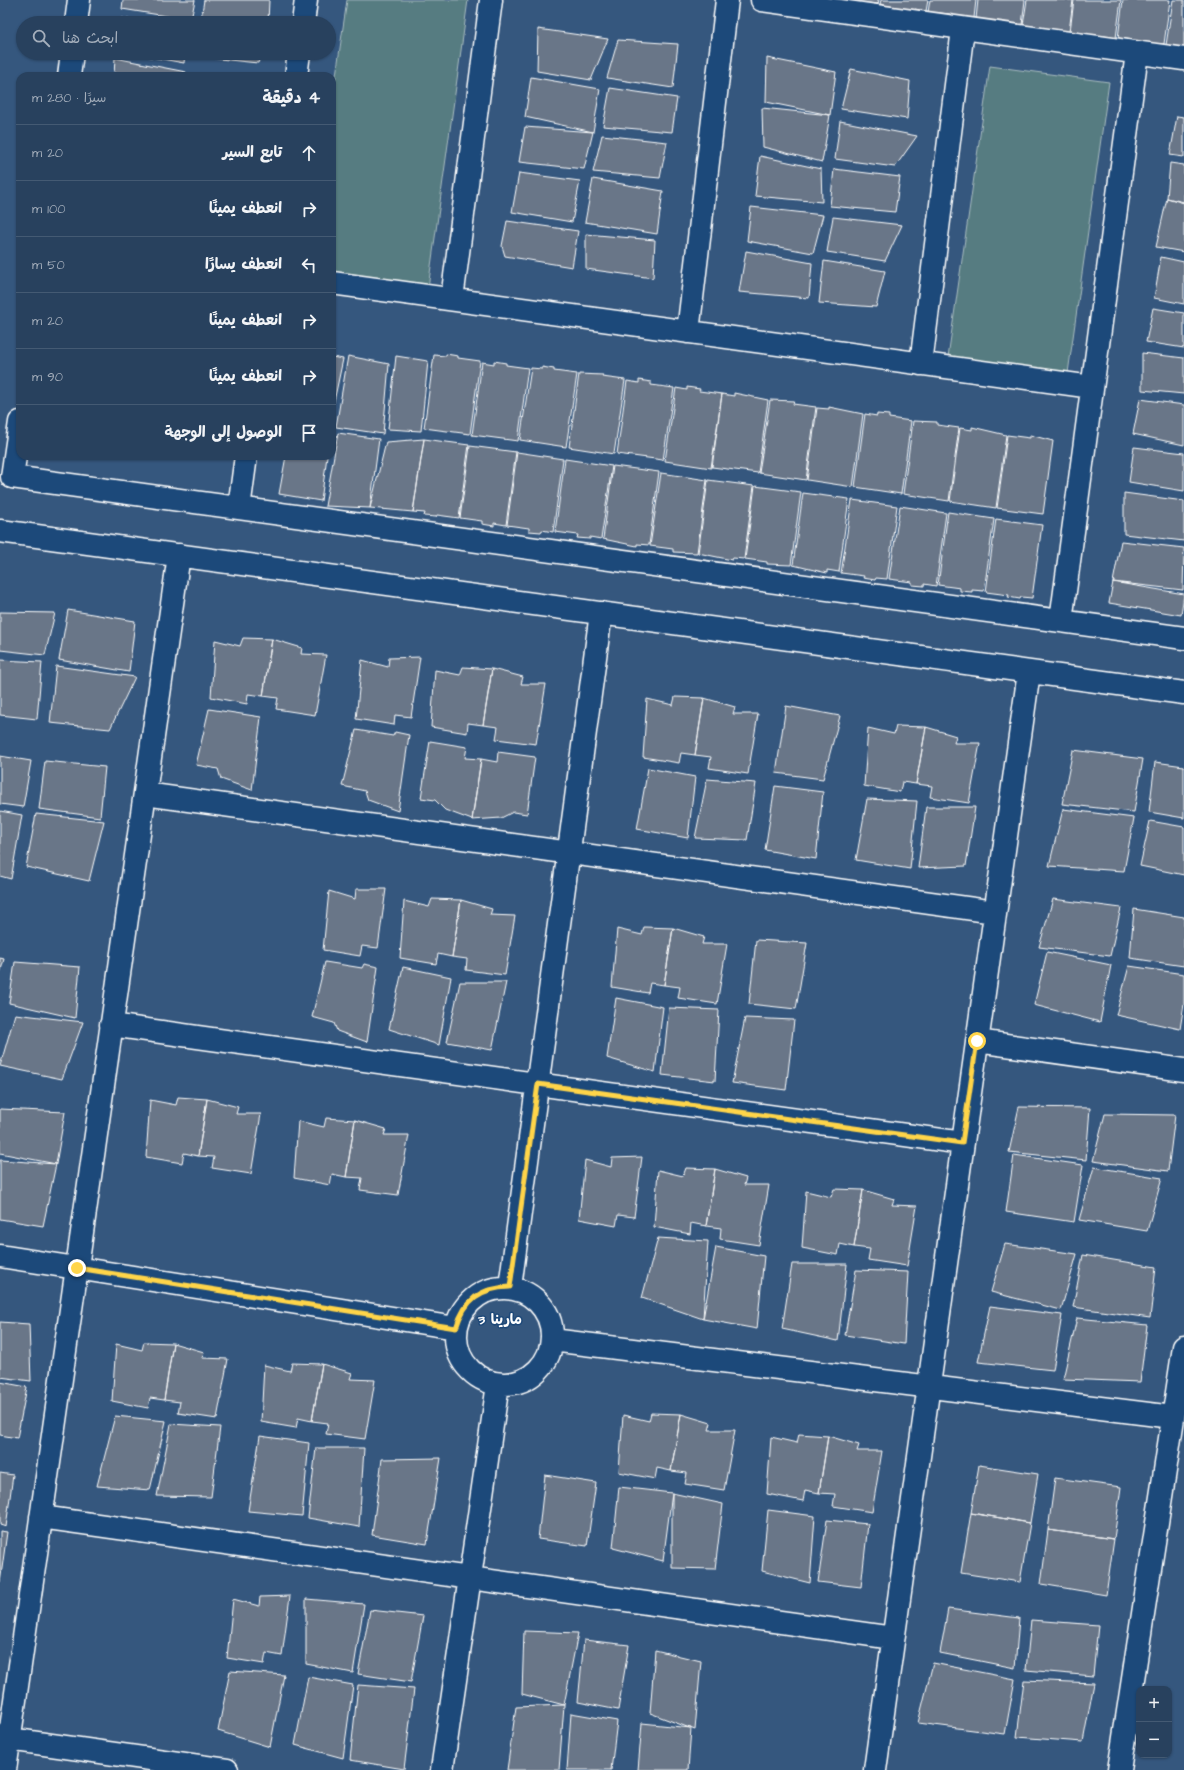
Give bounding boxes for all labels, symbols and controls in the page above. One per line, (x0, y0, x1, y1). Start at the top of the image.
search box (16, 16, 336, 60)
icon: search (30, 27, 52, 49)
text: ابحث هنا (62, 28, 118, 49)
text: 4 دقيقة (262, 86, 320, 110)
text: سيرًا · 280 m (32, 89, 106, 107)
text: تابع السير (223, 142, 282, 163)
icon: ahead (298, 142, 320, 164)
text: 20 m (32, 144, 63, 162)
text: انعطف يمينًا (209, 198, 282, 219)
icon: right (298, 198, 320, 220)
text: 100 m (32, 200, 65, 218)
text: انعطف يسارًا (205, 254, 282, 275)
icon: left (298, 254, 320, 276)
text: 50 m (32, 256, 65, 274)
text: انعطف يمينًا (209, 310, 282, 331)
icon: right (298, 310, 320, 332)
text: 20 m (32, 312, 63, 330)
text: انعطف يمينًا (209, 366, 282, 387)
icon: right (298, 366, 320, 388)
text: 90 m (32, 368, 63, 386)
text: الوصول إلى الوجهة (165, 422, 282, 443)
icon: arrive (298, 422, 320, 444)
route start (968, 1032, 986, 1050)
route end (68, 1259, 86, 1277)
district label: مارینا 3 (477, 1310, 522, 1330)
map controls (1136, 1686, 1172, 1758)
button: + (1136, 1686, 1172, 1722)
button: − (1136, 1722, 1172, 1758)

